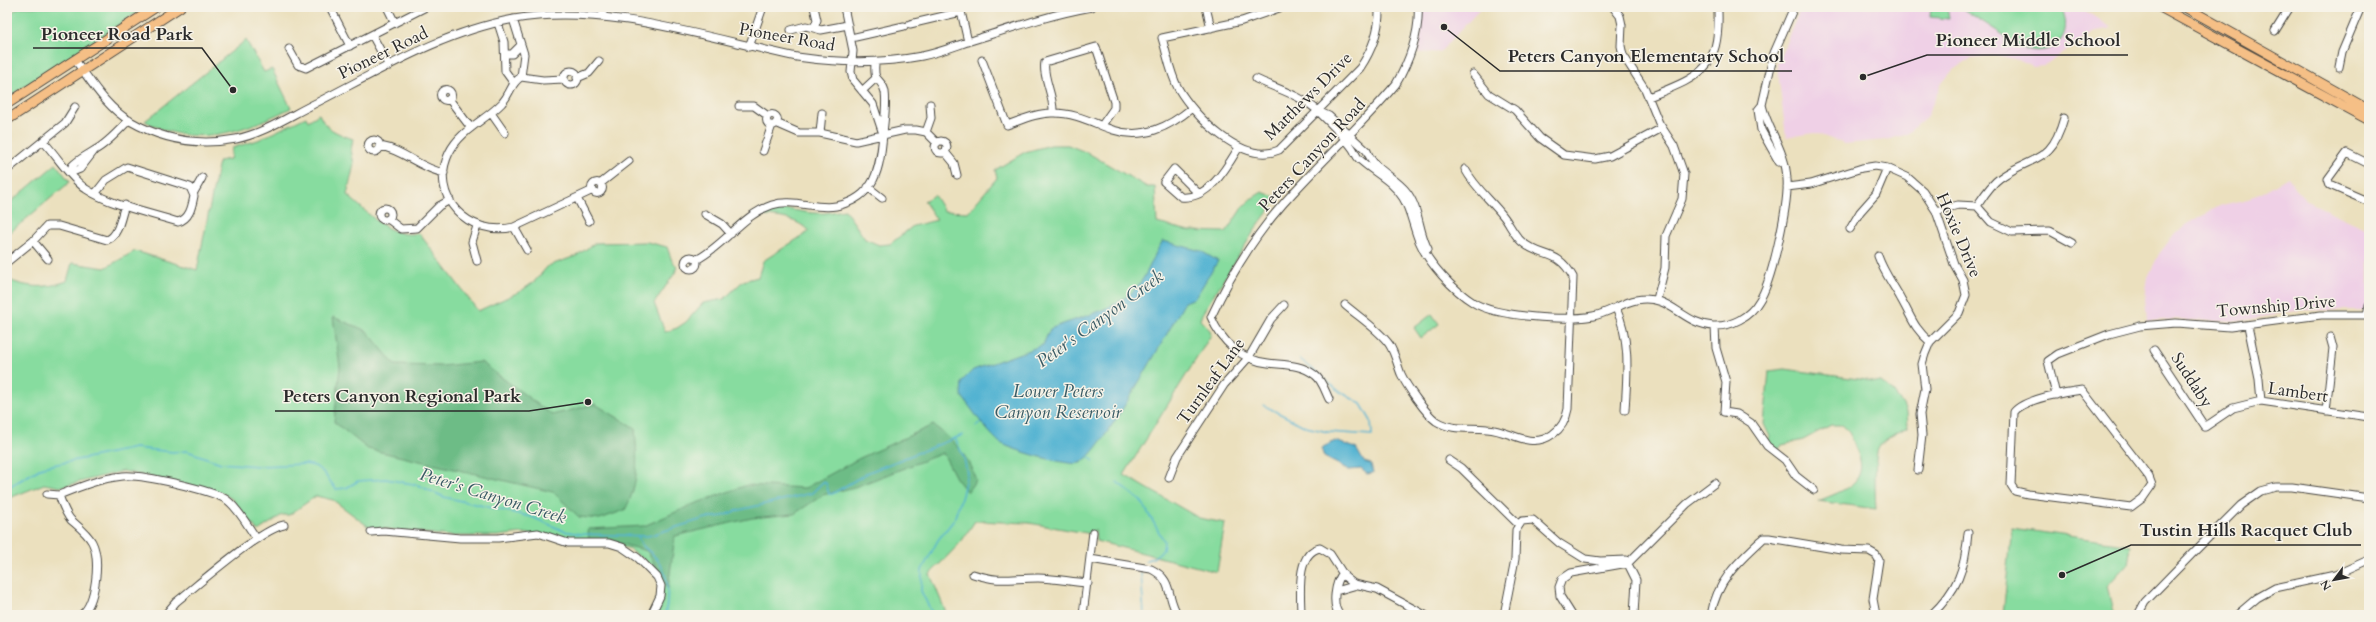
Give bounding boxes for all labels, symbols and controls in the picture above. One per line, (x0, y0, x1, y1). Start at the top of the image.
street label: Pioneer Road (737, 17, 837, 57)
callout: Pioneer Road Park (33, 18, 202, 48)
street label: Pioneer Road (334, 21, 432, 85)
text: Pioneer Road Park (41, 22, 194, 47)
callout: Pioneer Middle School (1927, 25, 2128, 55)
text: Pioneer Middle School (1935, 28, 2121, 53)
callout: Peters Canyon Elementary School (1500, 41, 1792, 71)
text: Peters Canyon Elementary School (1508, 44, 1784, 69)
street label: Matthews Drive (1259, 47, 1357, 145)
street label: Peters Canyon Road (1253, 93, 1371, 217)
street label: Hoxie Drive (1931, 189, 1987, 281)
water label: Peter's Canyon Creek (1031, 264, 1169, 374)
street label: Township Drive (2215, 289, 2337, 323)
street label: Turnleaf Lane (1172, 333, 1250, 429)
street label: Suddaby (2166, 348, 2218, 412)
street label: Lambert (2266, 376, 2330, 408)
water label: Lower Peters Canyon Reservoir (995, 379, 1123, 425)
callout: Peters Canyon Regional Park (275, 381, 529, 411)
text: Peters Canyon Regional Park (283, 384, 522, 409)
water label: Peter's Canyon Creek (417, 462, 569, 530)
callout: Tustin Hills Racquet Club (2131, 515, 2361, 545)
text: Tustin Hills Racquet Club (2139, 518, 2353, 543)
north arrow (2314, 560, 2354, 600)
text: N (2317, 577, 2335, 593)

